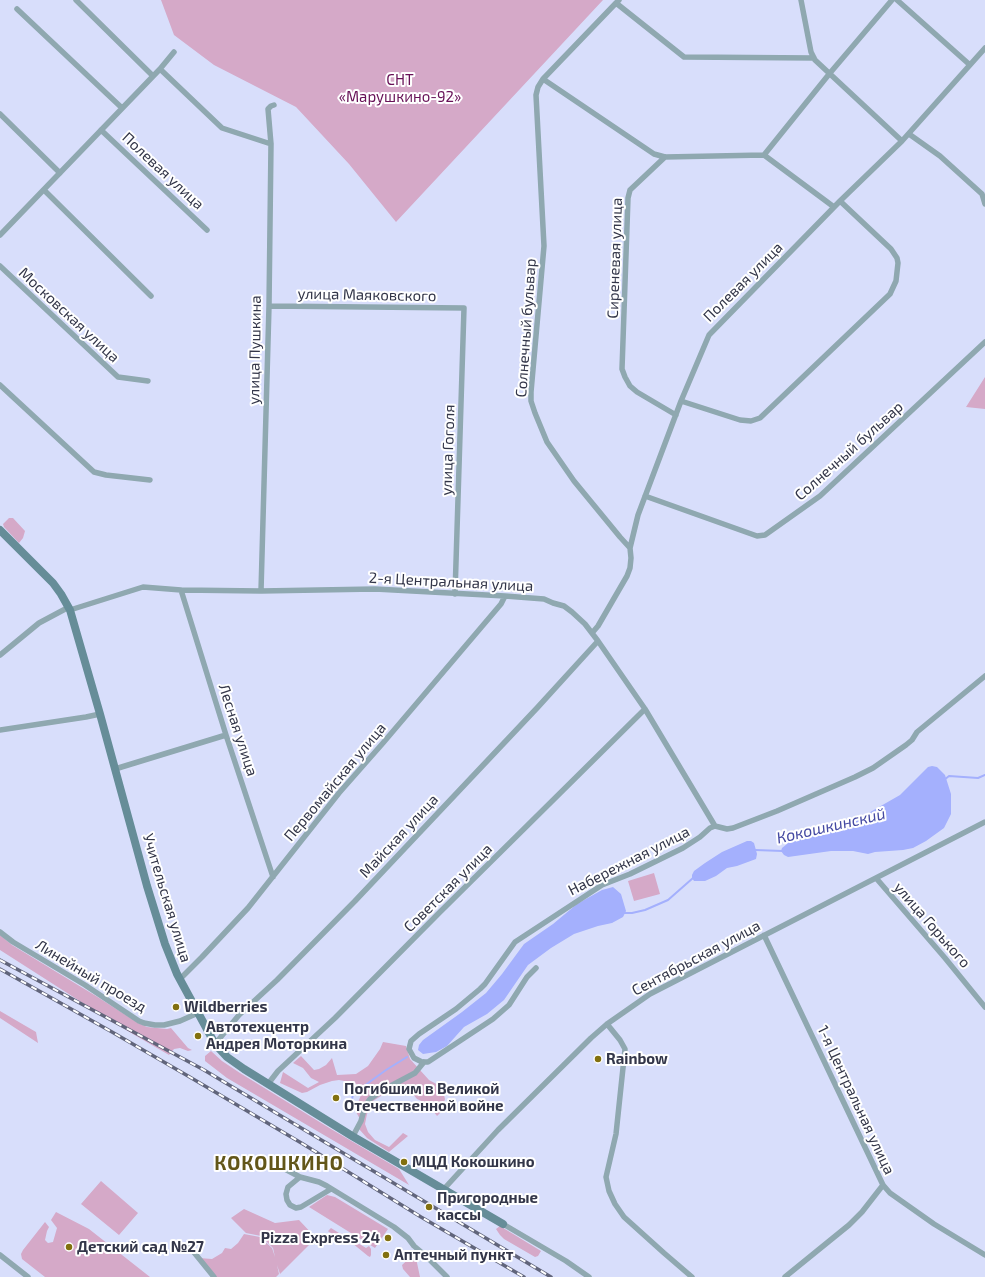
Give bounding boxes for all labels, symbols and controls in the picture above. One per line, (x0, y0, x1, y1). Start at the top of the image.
park label: СНТ «Марушкино-92» (339, 71, 461, 106)
street label: Полевая улица (118, 129, 208, 213)
street label: Сиреневая улица (604, 197, 626, 319)
street label: Полевая улица (700, 239, 786, 325)
street label: Солнечный бульвар (512, 258, 540, 398)
street label: Московская улица (15, 264, 123, 366)
street label: улица Маяковского (297, 285, 437, 305)
street label: улица Пушкина (245, 295, 265, 405)
street label: Солнечный бульвар (791, 398, 907, 504)
street label: улица Гоголя (437, 404, 459, 496)
street label: 2-я Центральная улица (368, 569, 534, 595)
street label: Лесная улица (215, 682, 261, 778)
street label: Первомайская улица (280, 719, 390, 845)
street label: Майская улица (356, 791, 442, 881)
water label: Кокошкинский (775, 804, 887, 848)
street label: Набережная улица (565, 823, 693, 899)
street label: Учительская улица (139, 831, 195, 965)
street label: Советская улица (400, 840, 496, 936)
street label: улица Горького (890, 878, 974, 972)
street label: Сентябрьская улица (629, 917, 763, 999)
street label: Линейный проезд (32, 936, 150, 1016)
place label: Wildberries (184, 998, 267, 1016)
marker: Wildberries (171, 1002, 181, 1012)
place label: Автотехцентр Андрея Моторкина (206, 1018, 347, 1053)
street label: 1-я Центральная улица (814, 1023, 898, 1177)
marker: Автотехцентр Андрея Моторкина (193, 1031, 203, 1041)
place label: Rainbow (606, 1050, 668, 1068)
marker: Rainbow (593, 1054, 603, 1064)
place label: Погибшим в Великой Отечественной войне (344, 1080, 503, 1115)
marker: Погибшим в Великой Отечественной войне (331, 1093, 341, 1103)
district label: КОКОШКИНО (214, 1153, 344, 1175)
place label: МЦД Кокошкино (412, 1153, 535, 1171)
marker: МЦД Кокошкино (399, 1157, 409, 1167)
place label: Пригородные кассы (437, 1189, 538, 1224)
marker: Пригородные кассы (424, 1202, 434, 1212)
place label: Pizza Express 24 (261, 1229, 380, 1247)
marker: Pizza Express 24 (383, 1233, 393, 1243)
place label: Детский сад №27 (77, 1238, 204, 1256)
marker: Детский сад №27 (64, 1242, 74, 1252)
place label: Аптечный пункт (394, 1246, 513, 1264)
marker: Аптечный пункт (381, 1250, 391, 1260)

